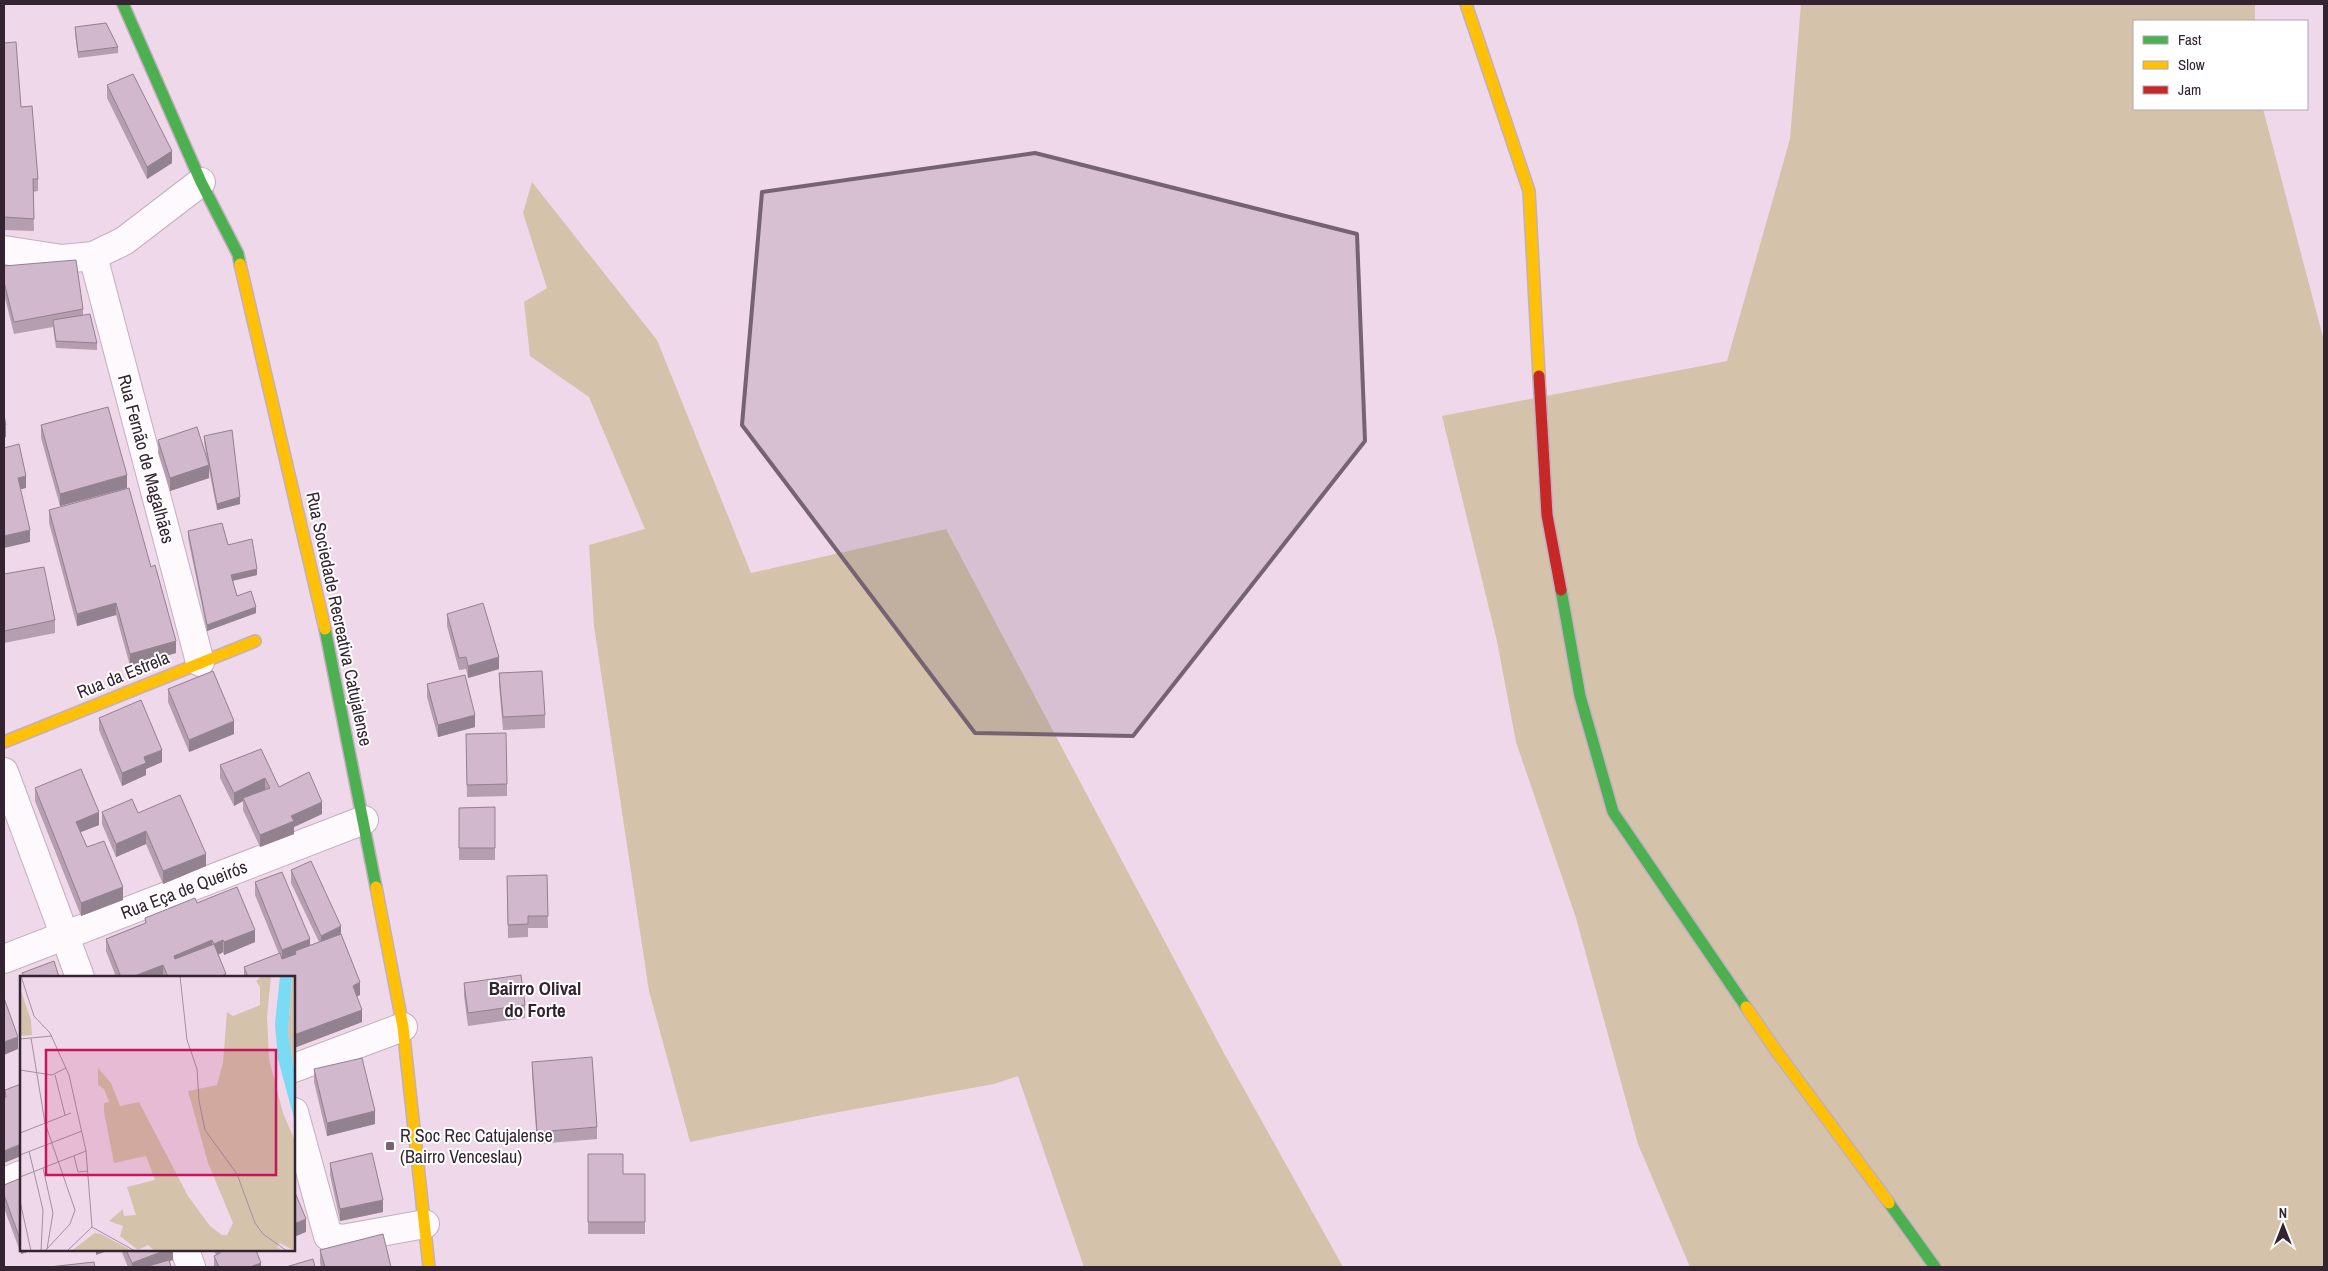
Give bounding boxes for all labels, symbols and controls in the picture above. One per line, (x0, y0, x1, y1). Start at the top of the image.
legend (2133, 20, 2308, 110)
text: Fast (2178, 29, 2202, 50)
text: Slow (2178, 54, 2205, 75)
text: Jam (2178, 79, 2201, 100)
street label: Rua Fernão de Magalhães (112, 372, 181, 546)
street label: Rua Sociedade Recreativa Catujalense (300, 489, 379, 748)
street label: Rua da Estrela (73, 645, 173, 704)
street label: Rua Eça de Queirós (117, 854, 251, 925)
district label: Bairro Olival do Forte (489, 975, 581, 1023)
inset map (20, 976, 295, 1251)
place label: R Soc Rec Catujalense (Bairro Venceslau) (400, 1123, 553, 1169)
marker: R Soc Rec Catujalense (Bairro Venceslau) (384, 1140, 396, 1152)
north arrow (2258, 1201, 2308, 1251)
text: N (2279, 1204, 2287, 1222)

